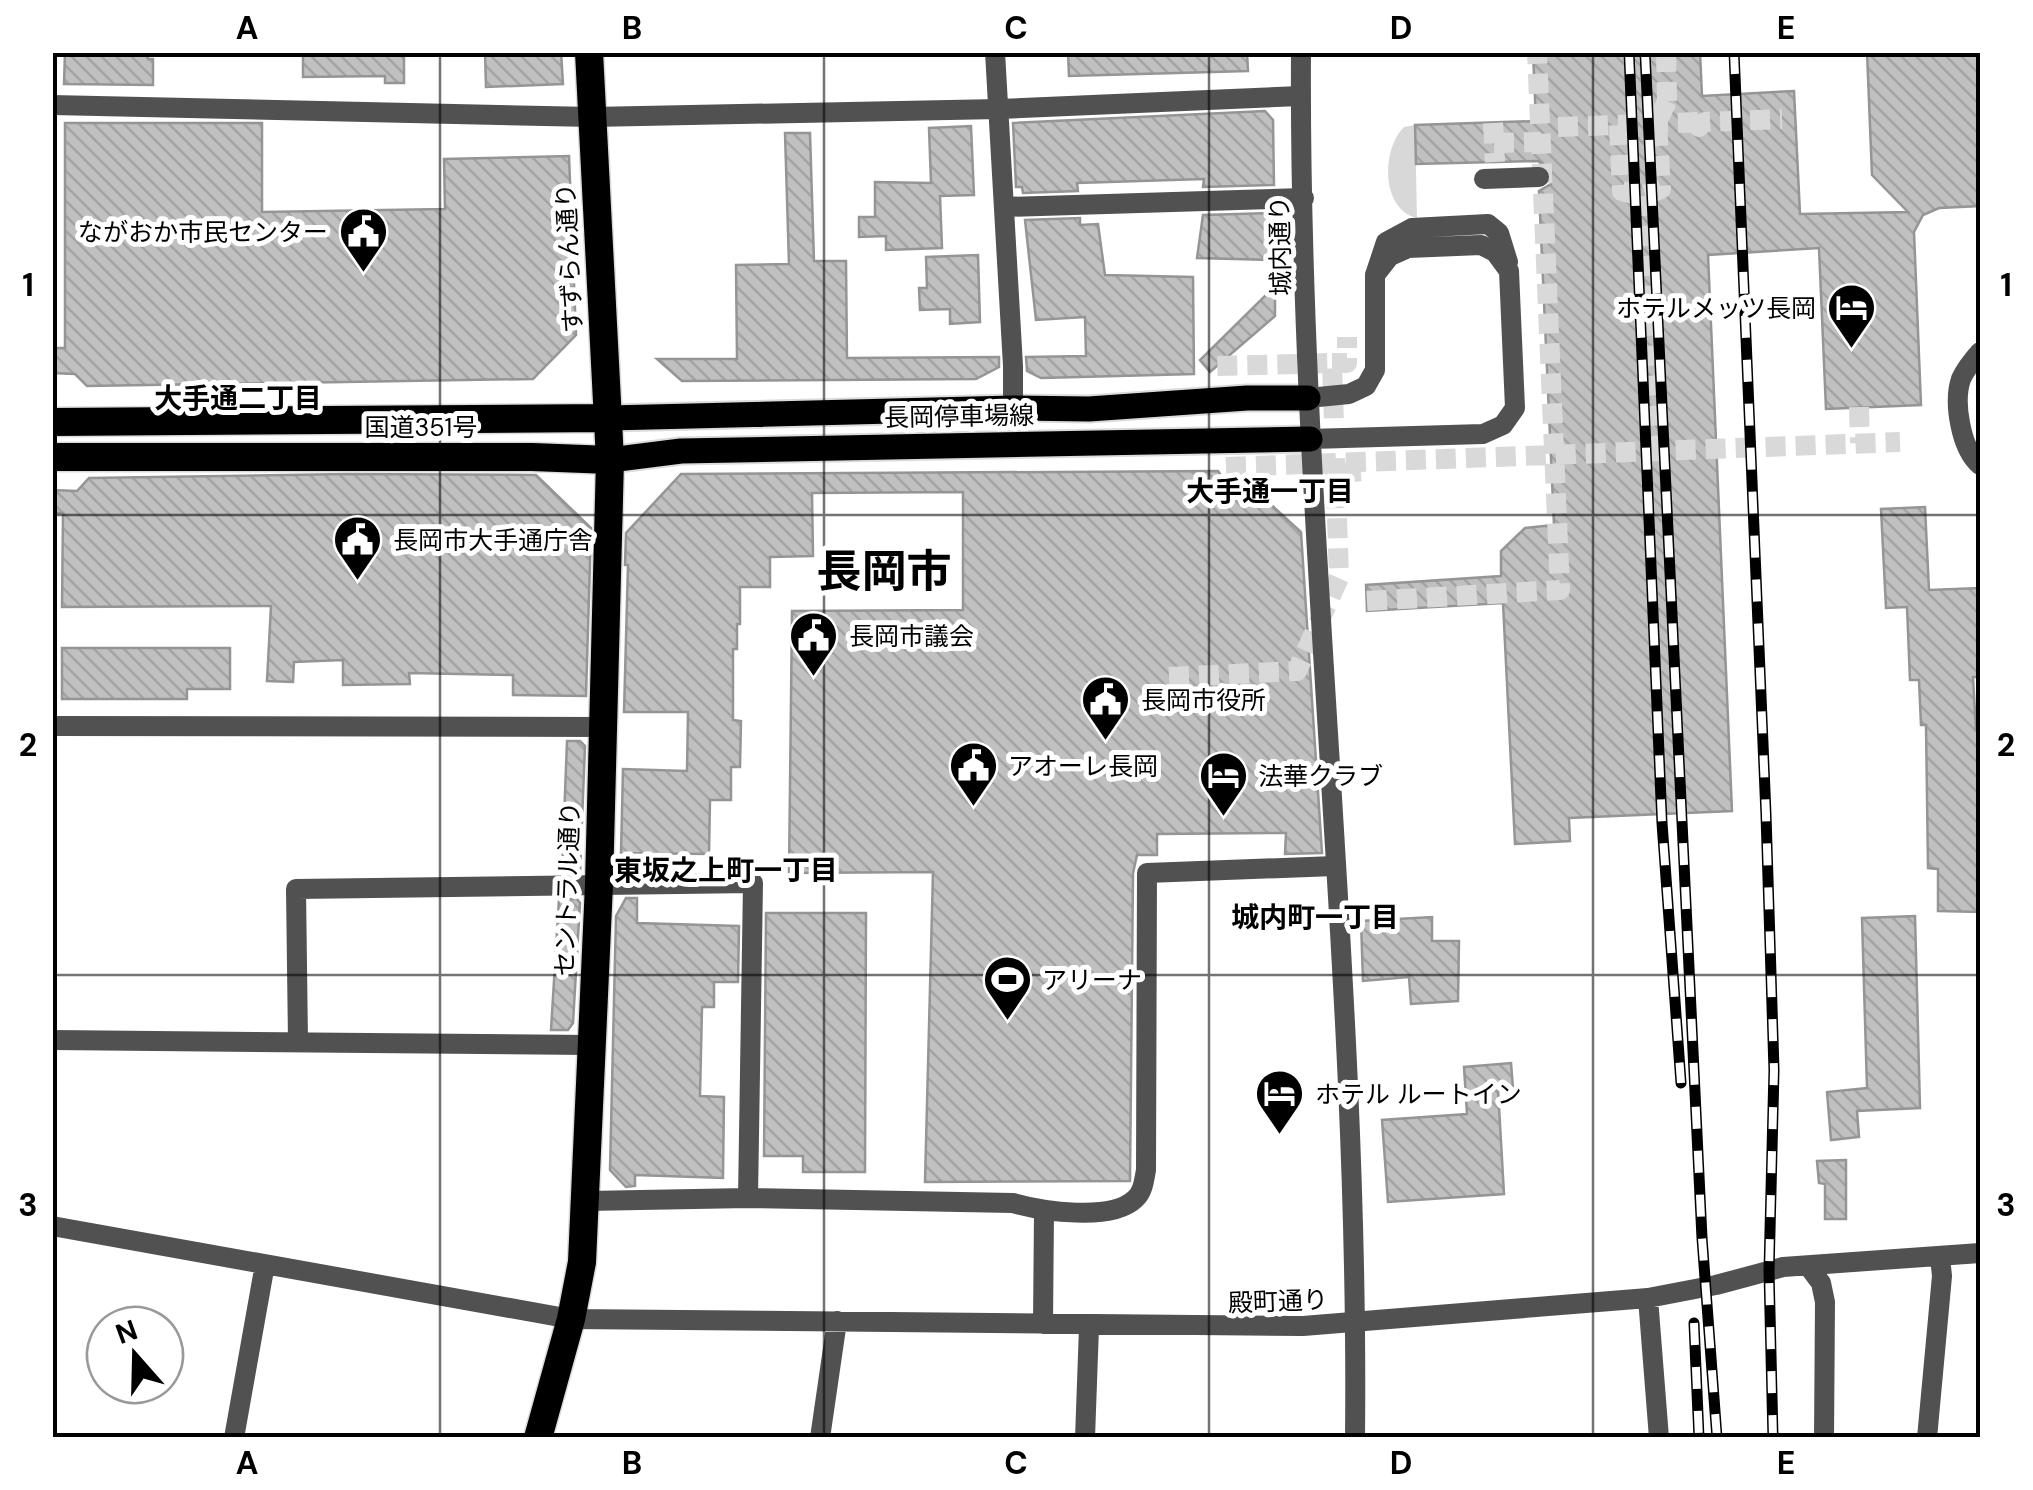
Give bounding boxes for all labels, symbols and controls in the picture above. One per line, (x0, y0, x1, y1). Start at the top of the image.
text: A (236, 7, 258, 49)
text: B (622, 7, 642, 49)
text: C (1004, 7, 1028, 49)
text: D (1390, 7, 1412, 49)
text: E (1777, 7, 1795, 49)
street label: すずらん通り (549, 182, 590, 334)
street label: 城内通り (1263, 196, 1298, 296)
public building icon: ながおか市民センター (337, 206, 389, 274)
place label: ながおか市民センター (78, 216, 328, 249)
text: 1 (22, 264, 34, 306)
text: 1 (2000, 264, 2012, 306)
hotel icon: ホテルメッツ長岡 (1825, 282, 1877, 350)
place label: ホテルメッツ長岡 (1616, 292, 1816, 325)
district label: 大手通二丁目 (154, 380, 322, 417)
street label: 長岡停車場線 (884, 399, 1034, 434)
street label: 国道351号 (365, 411, 477, 444)
district label: 大手通一丁目 (1186, 473, 1354, 510)
public building icon: 長岡市大手通庁舎 (332, 514, 384, 582)
place label: 長岡市大手通庁舎 (393, 524, 593, 557)
district label: 長岡市 (816, 542, 952, 601)
public building icon: 長岡市議会 (788, 610, 840, 678)
place label: 長岡市議会 (849, 620, 974, 653)
public building icon: 長岡市役所 (1080, 674, 1132, 742)
place label: 長岡市役所 (1141, 684, 1266, 717)
text: 2 (19, 724, 37, 766)
text: 2 (1997, 724, 2015, 766)
public building icon: アオーレ長岡 (947, 740, 999, 808)
place label: アオーレ長岡 (1008, 750, 1158, 783)
hotel icon: 法華クラブ (1197, 750, 1249, 818)
place label: 法華クラブ (1258, 760, 1383, 793)
street label: セントラル通り (548, 801, 587, 977)
district label: 東坂之上町一丁目 (614, 852, 838, 889)
district label: 城内町一丁目 (1231, 899, 1399, 936)
sports icon: アリーナ (981, 954, 1033, 1022)
place label: アリーナ (1042, 964, 1142, 997)
hotel icon: ホテル ルートイン (1254, 1068, 1306, 1136)
place label: ホテル ルートイン (1315, 1078, 1522, 1111)
text: 3 (18, 1184, 38, 1226)
text: 3 (1996, 1184, 2016, 1226)
street label: 殿町通り (1227, 1283, 1329, 1320)
north arrow (85, 1305, 185, 1405)
text: N (111, 1311, 143, 1353)
text: A (236, 1442, 258, 1484)
text: B (622, 1442, 642, 1484)
text: C (1004, 1442, 1028, 1484)
text: D (1390, 1442, 1412, 1484)
text: E (1777, 1442, 1795, 1484)

